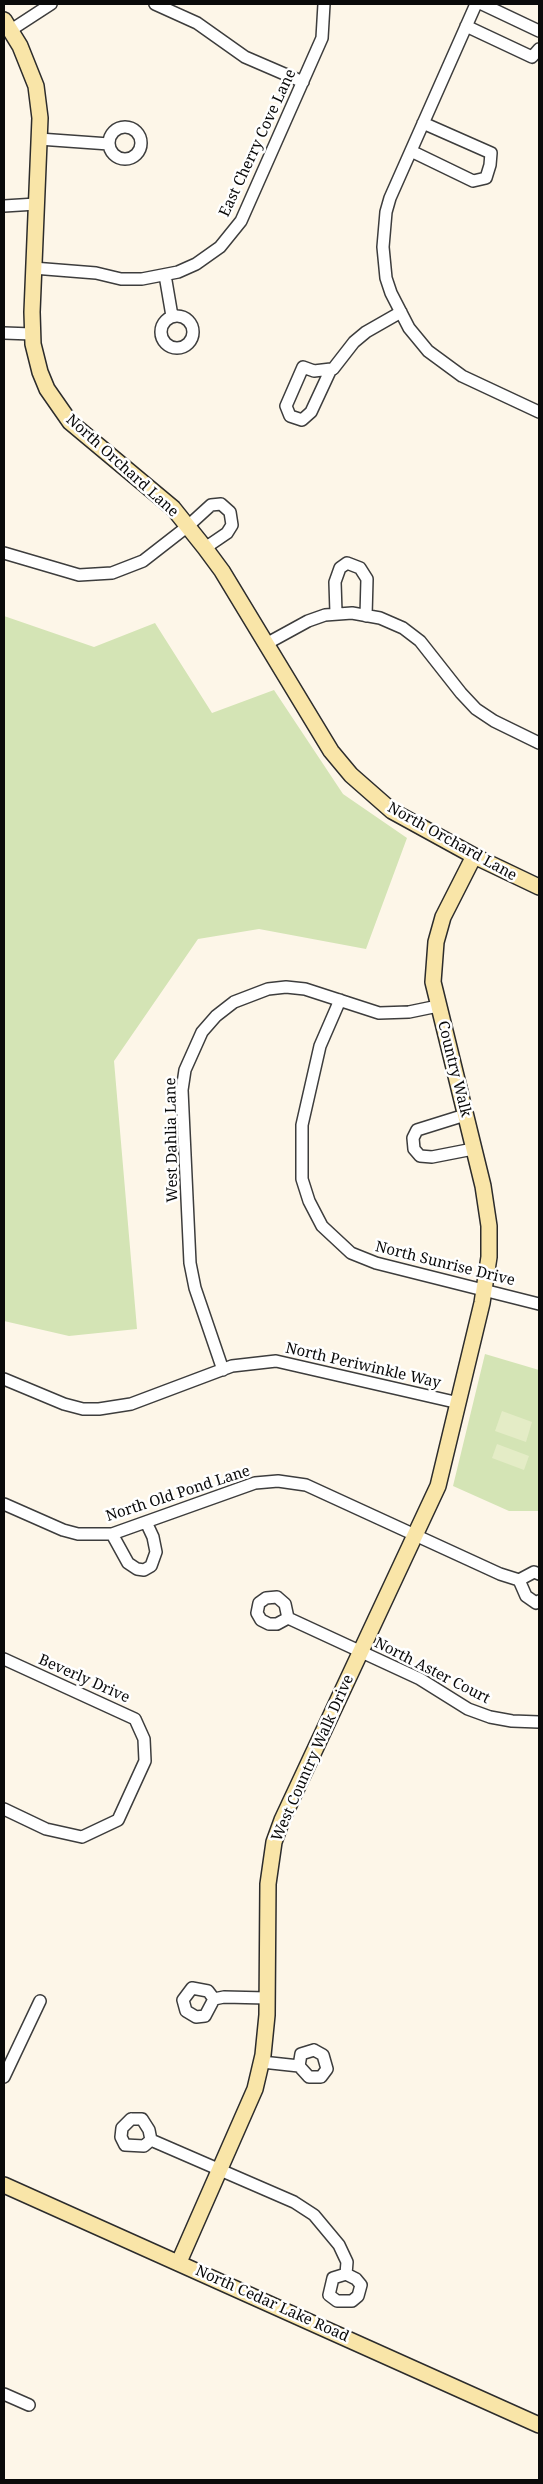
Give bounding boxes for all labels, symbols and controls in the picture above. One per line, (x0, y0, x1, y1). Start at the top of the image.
street label: East Cherry Cove Lane (216, 66, 300, 220)
street label: North Orchard Lane (62, 411, 182, 521)
street label: North Orchard Lane (384, 799, 520, 885)
street label: Country Walk (433, 1019, 475, 1119)
street label: West Dahlia Lane (162, 1077, 182, 1203)
street label: North Sunrise Drive (373, 1238, 517, 1290)
street label: North Periwinkle Way (284, 1339, 442, 1393)
street label: North Old Pond Lane (104, 1462, 252, 1526)
street label: North Aster Court (371, 1634, 493, 1708)
street label: Beverly Drive (36, 1651, 132, 1707)
street label: West Country Walk Drive (268, 1672, 358, 1844)
street label: North Cedar Lake Road (192, 2262, 352, 2346)

